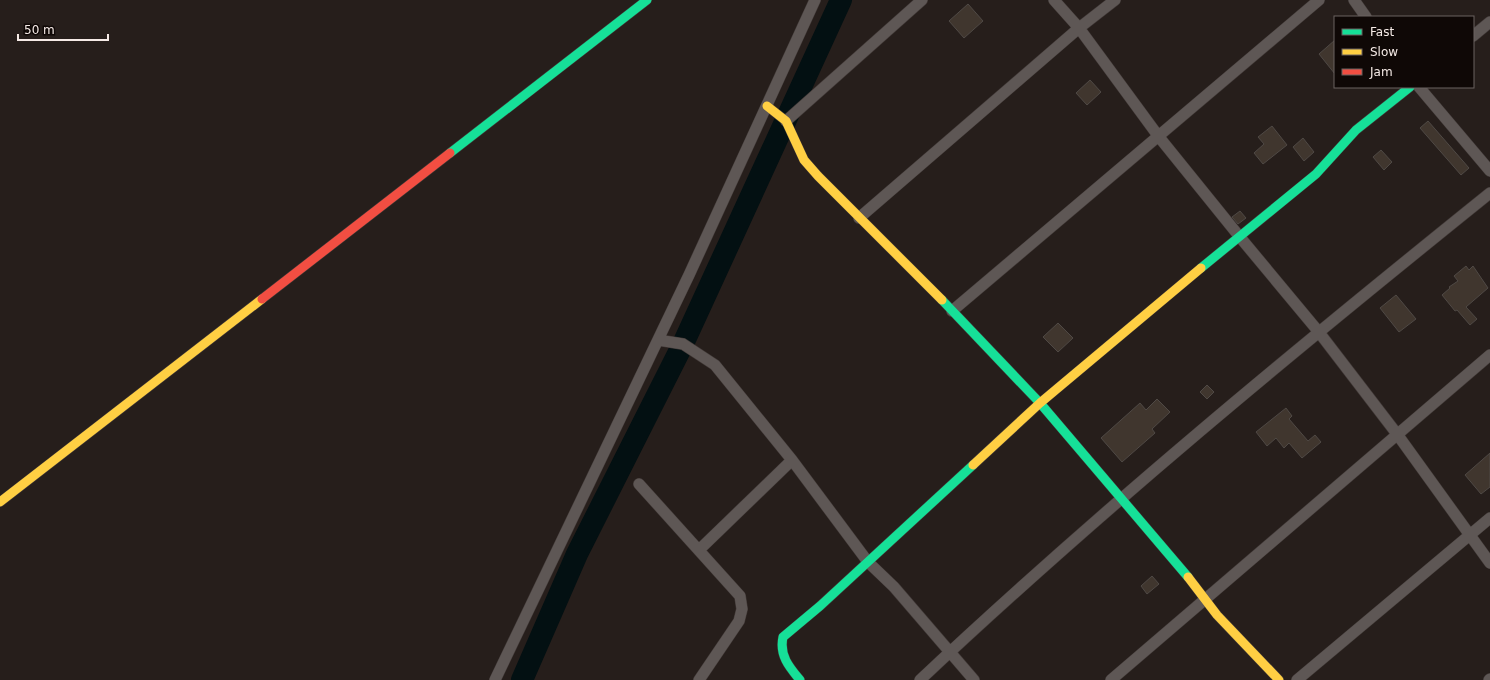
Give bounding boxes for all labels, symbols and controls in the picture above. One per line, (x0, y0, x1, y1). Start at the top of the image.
scale bar (18, 16, 108, 42)
legend (1334, 16, 1474, 88)
text: 50 m (24, 23, 55, 37)
text: Fast (1370, 25, 1394, 39)
text: Slow (1370, 45, 1398, 59)
text: Jam (1369, 65, 1393, 79)

